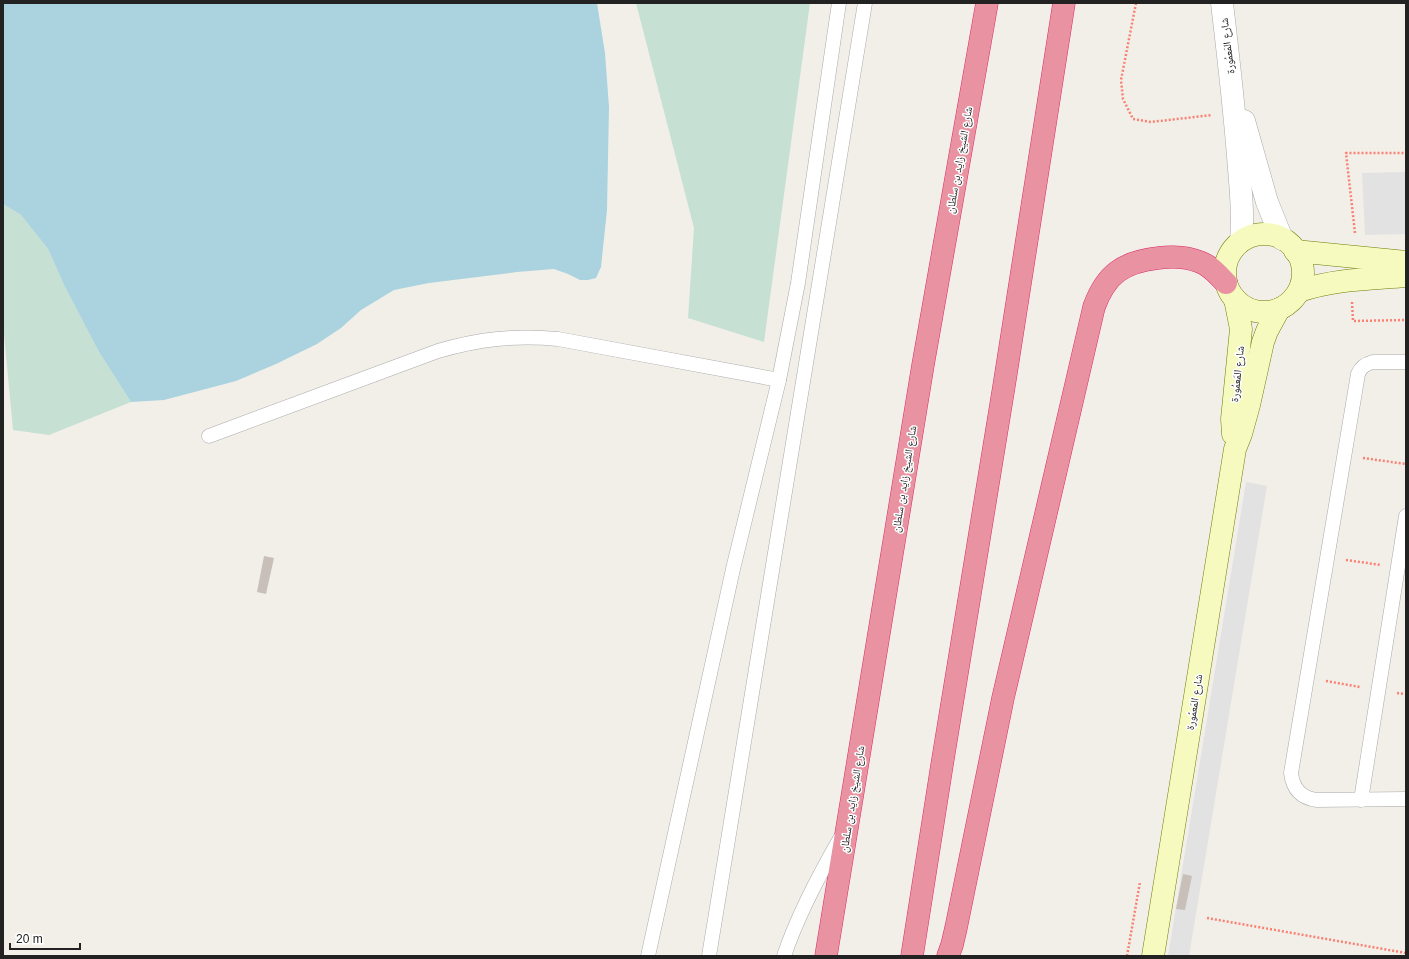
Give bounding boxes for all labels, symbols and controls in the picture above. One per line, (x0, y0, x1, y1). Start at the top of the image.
street label: شارع المَعمُورة (1218, 17, 1237, 75)
street label: شارع الشيخ زايد بن سلطان (944, 106, 975, 214)
street label: شارع المَعمُورة (1228, 345, 1247, 403)
street label: شارع الشيخ زايد بن سلطان (890, 425, 919, 533)
street label: شارع المَعمُورة (1184, 673, 1205, 731)
street label: شارع الشيخ زايد بن سلطان (838, 745, 867, 853)
scale bar (10, 925, 80, 951)
text: 20 m (16, 932, 43, 946)

